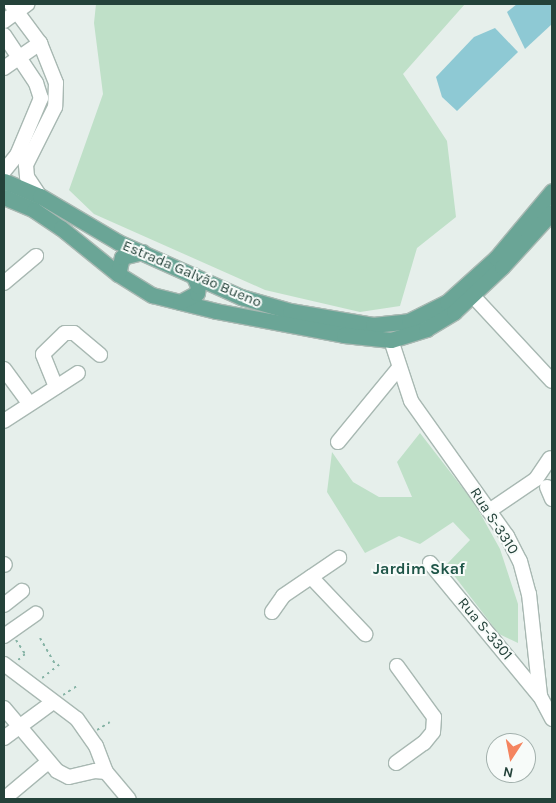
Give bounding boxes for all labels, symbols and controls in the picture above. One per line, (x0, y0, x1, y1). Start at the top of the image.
street label: Estrada Galvão Bueno (120, 237, 264, 311)
street label: Rua S-3310 (466, 484, 522, 558)
district label: Jardim Skaf (373, 559, 465, 579)
street label: Rua S-3301 (454, 594, 516, 664)
north arrow (486, 733, 536, 783)
text: N (502, 763, 515, 782)

